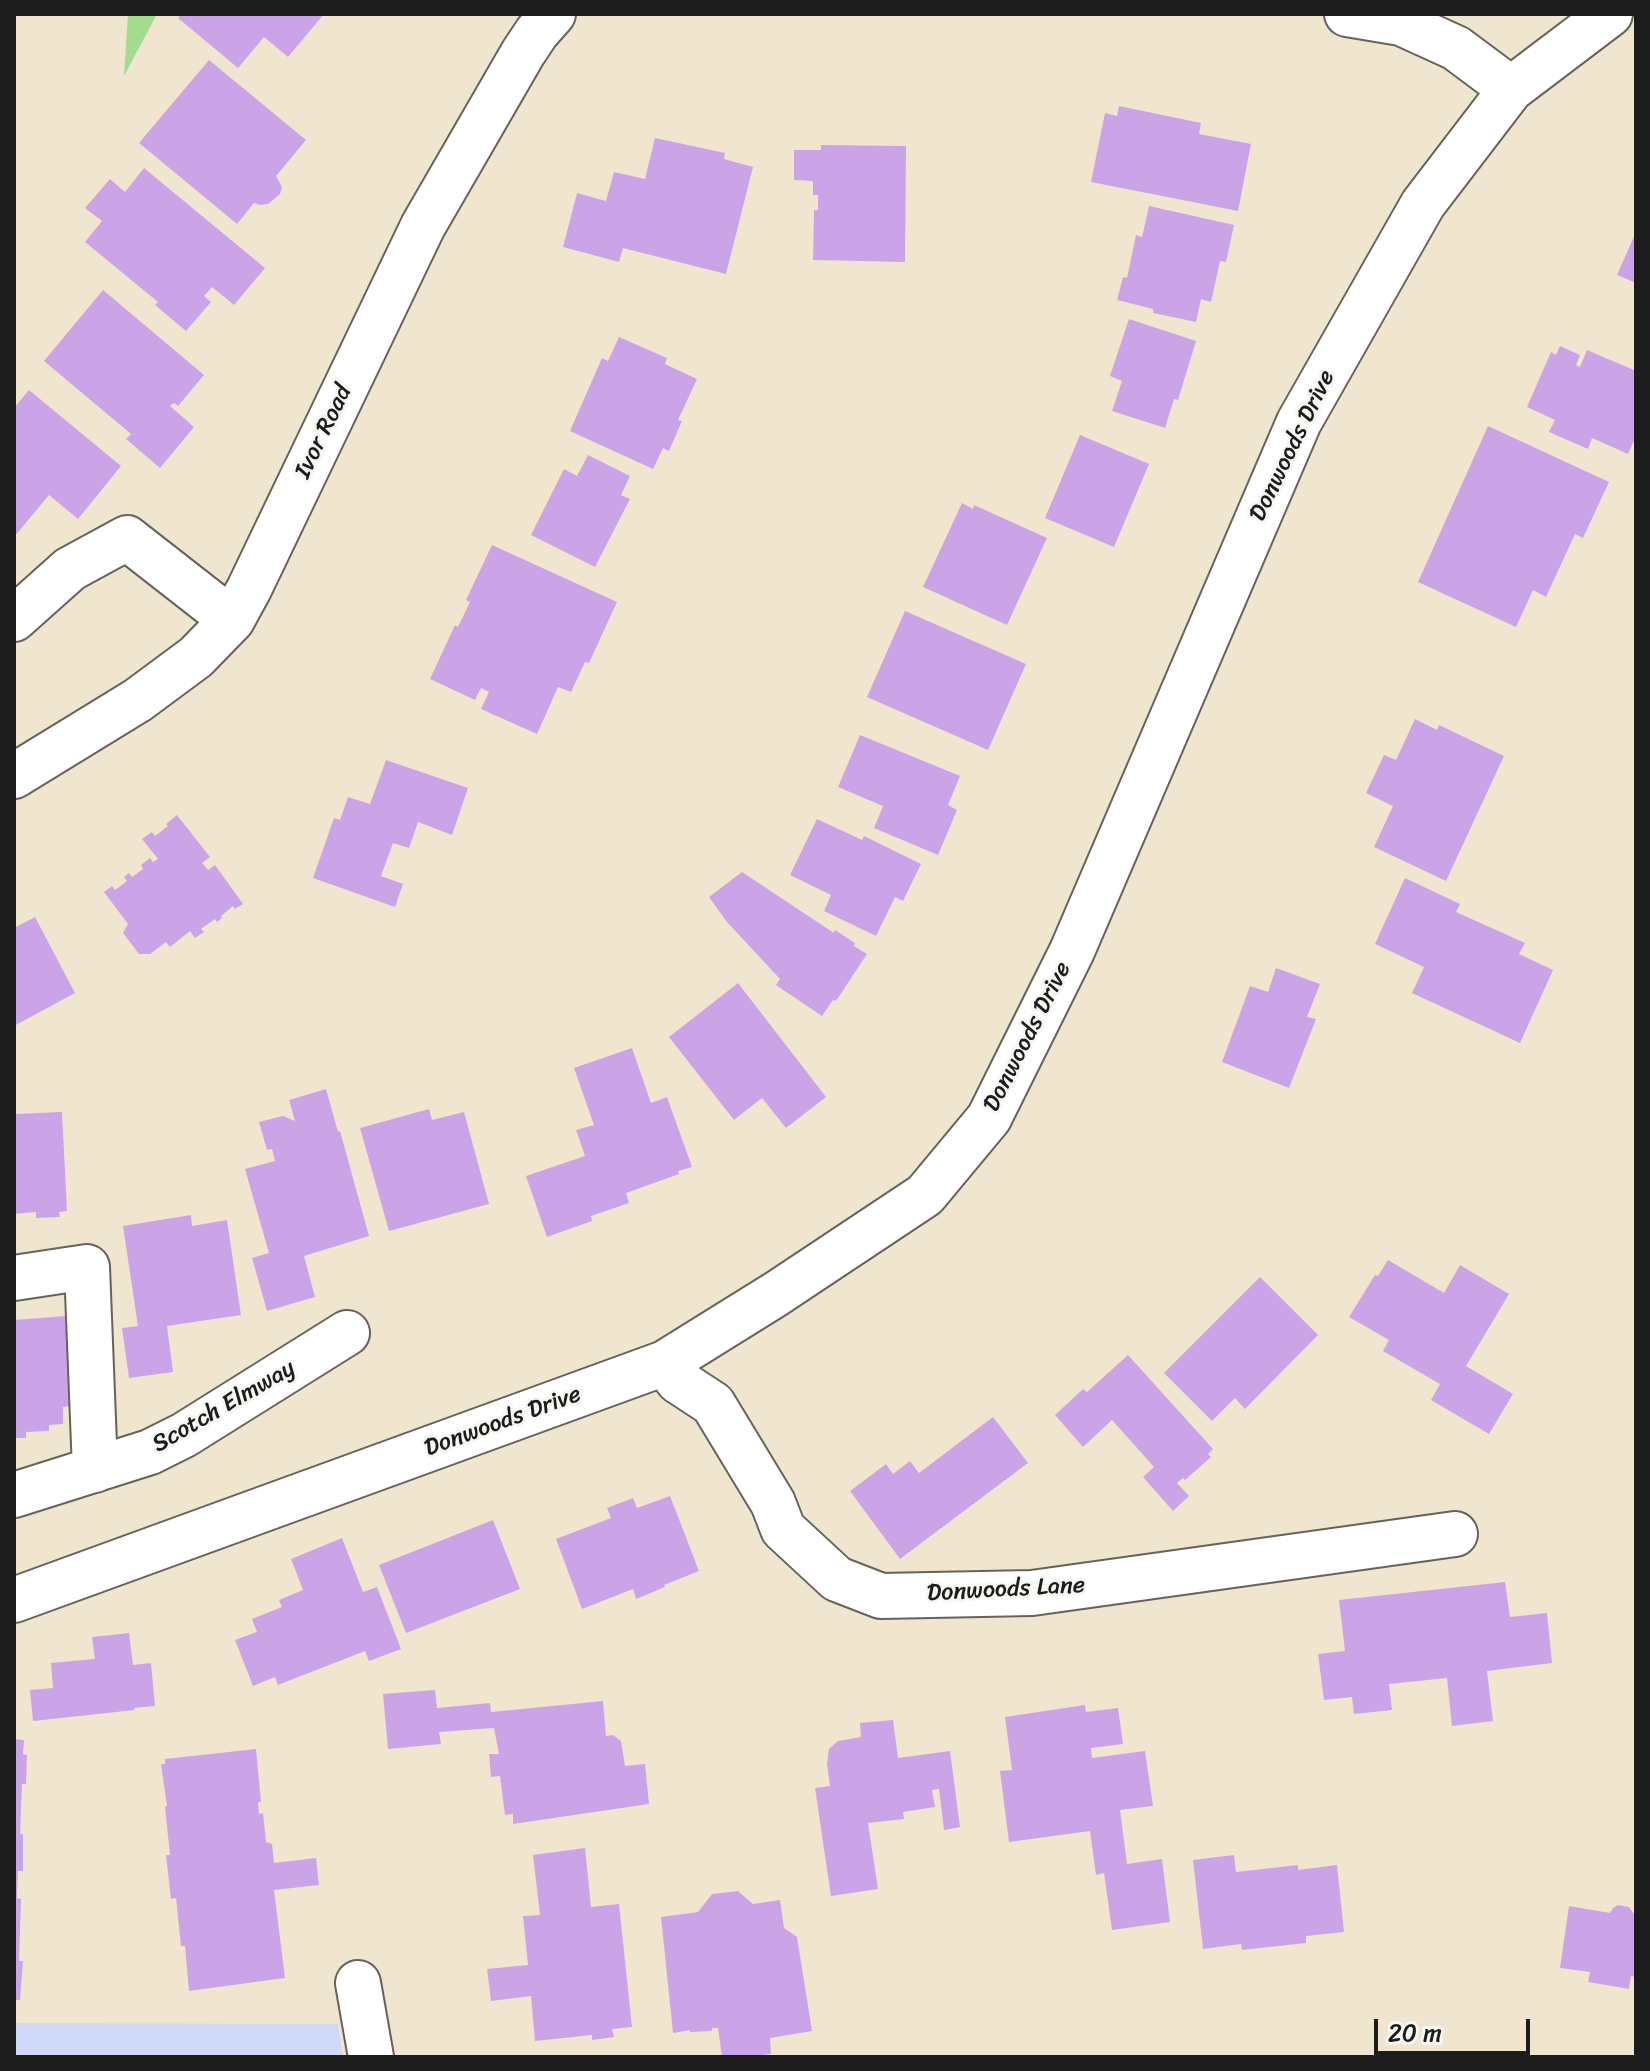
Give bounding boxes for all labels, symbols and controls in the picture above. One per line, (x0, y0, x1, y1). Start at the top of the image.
street label: Donwoods Drive (1244, 366, 1342, 526)
street label: Ivor Road (289, 381, 359, 483)
street label: Donwoods Drive (978, 957, 1078, 1117)
street label: Scotch Elmway (147, 1354, 301, 1460)
street label: Donwoods Drive (421, 1380, 585, 1464)
street label: Donwoods Lane (926, 1571, 1086, 1609)
scale bar (1378, 2003, 1534, 2053)
text: 20 m (1388, 2012, 1442, 2054)

